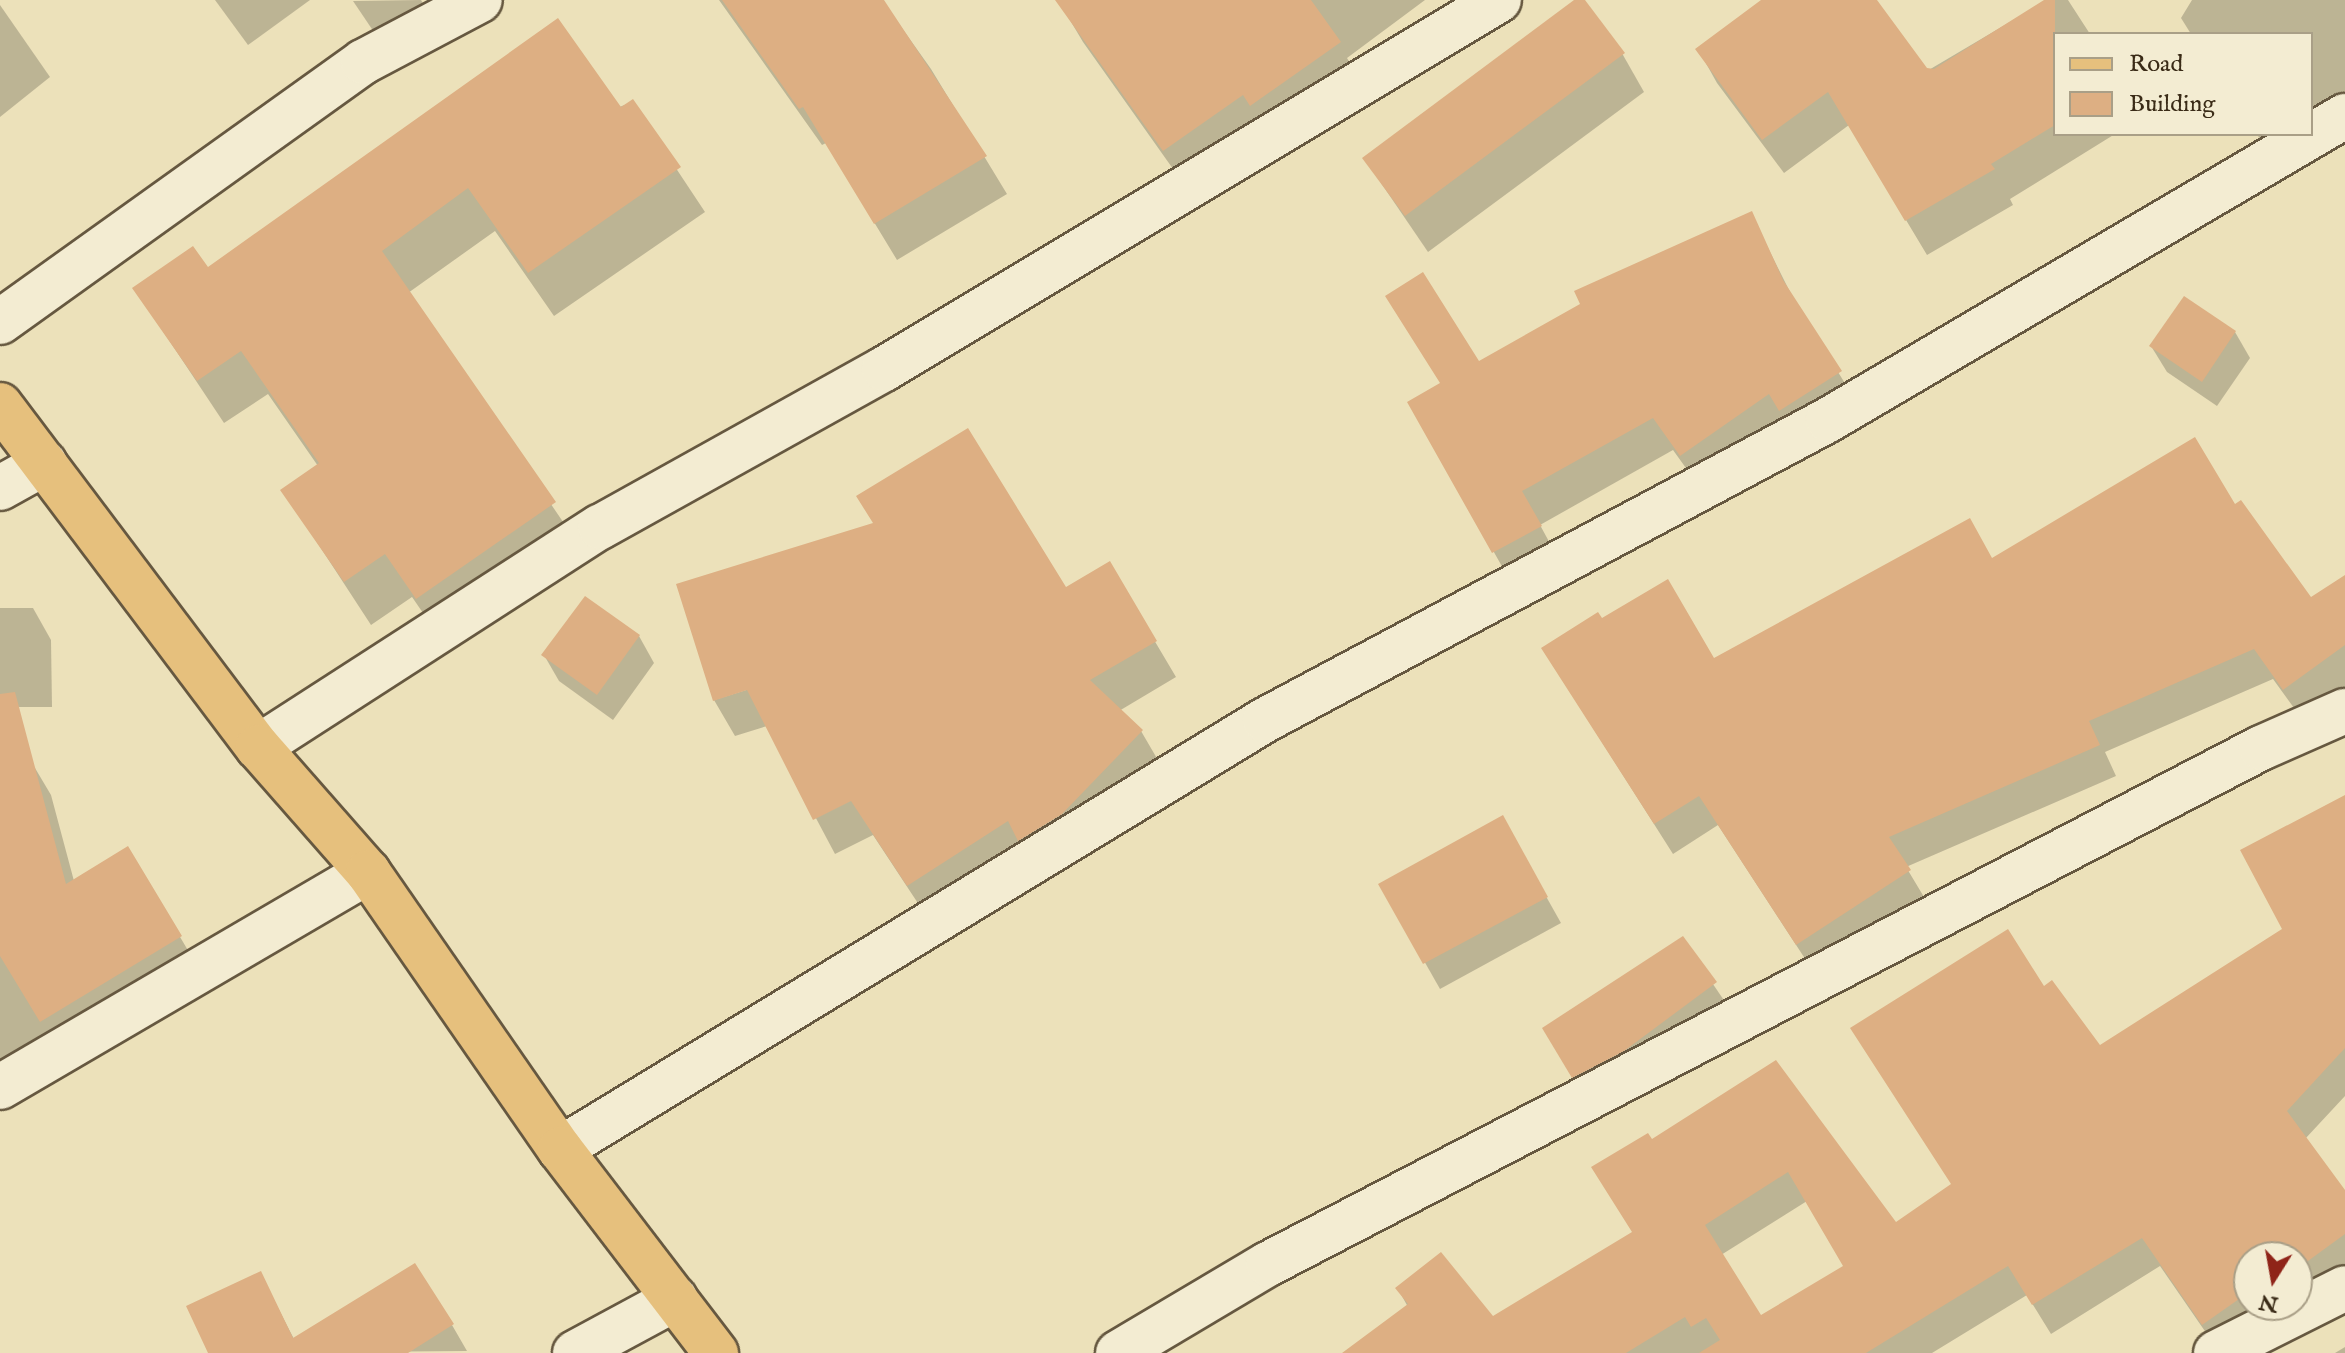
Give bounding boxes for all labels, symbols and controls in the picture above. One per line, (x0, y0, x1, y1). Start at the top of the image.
legend (2053, 32, 2313, 136)
text: Road (2129, 49, 2183, 80)
text: Building (2129, 89, 2215, 120)
north arrow (2233, 1241, 2313, 1321)
text: N (2257, 1287, 2281, 1318)

